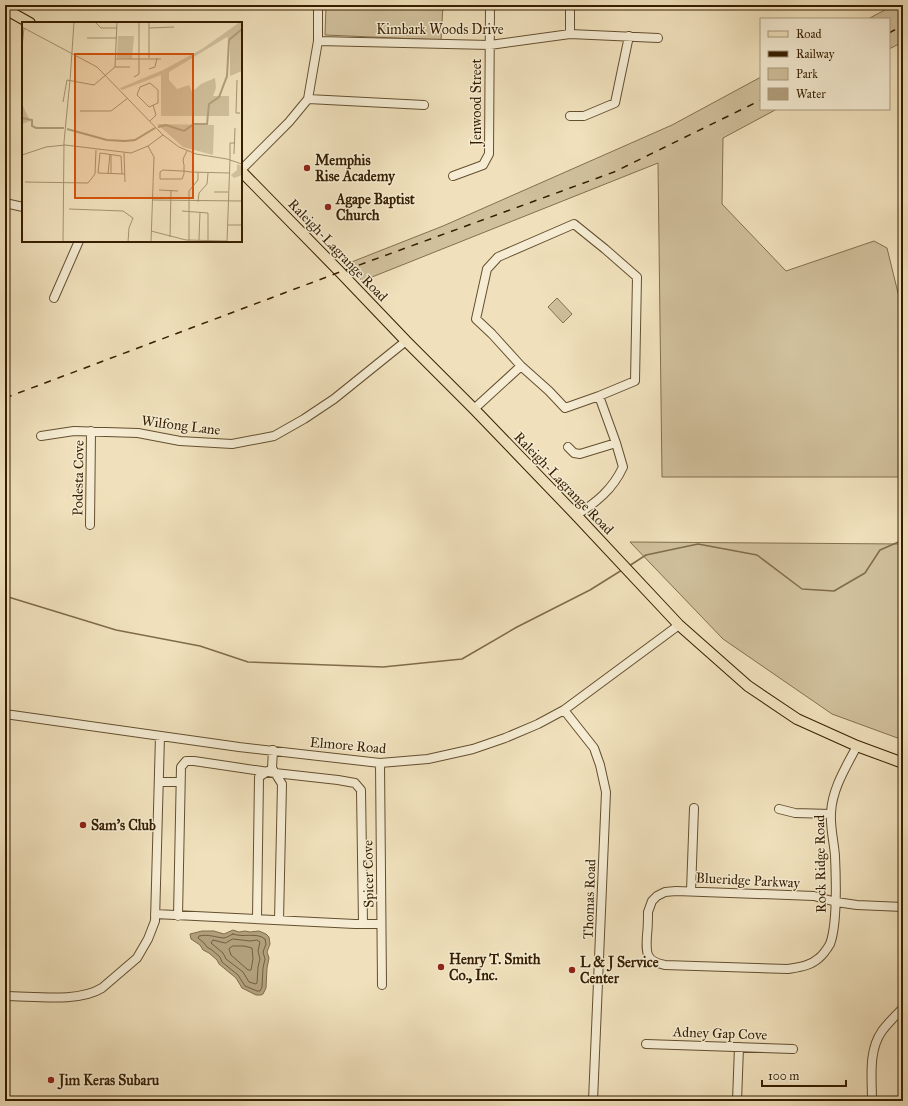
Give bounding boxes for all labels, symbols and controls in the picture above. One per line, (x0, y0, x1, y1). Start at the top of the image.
legend (760, 18, 890, 110)
street label: Kimbark Woods Drive (376, 21, 504, 38)
inset map (22, 22, 242, 242)
text: Road (796, 27, 822, 41)
text: Railway (796, 47, 835, 61)
street label: Jenwood Street (468, 59, 486, 147)
text: Park (796, 67, 818, 81)
text: Water (796, 87, 826, 101)
place label: Memphis Rise Academy (315, 152, 396, 186)
marker: Memphis Rise Academy (302, 163, 312, 173)
place label: Agape Baptist Church (335, 191, 415, 224)
street label: Raleigh-Lagrange Road (284, 196, 391, 305)
marker: Agape Baptist Church (323, 202, 333, 212)
street label: Wilfong Lane (140, 412, 222, 439)
street label: Raleigh-Lagrange Road (510, 429, 617, 538)
street label: Podesta Cove (69, 440, 88, 516)
street label: Elmore Road (309, 734, 387, 757)
street label: Rock Ridge Road (811, 815, 830, 913)
place label: Sam's Club (91, 817, 156, 834)
marker: Sam's Club (78, 820, 88, 830)
street label: Spicer Cove (359, 840, 378, 908)
street label: Thomas Road (580, 859, 599, 939)
street label: Blueridge Parkway (695, 869, 801, 892)
place label: Henry T. Smith Co., Inc. (449, 951, 541, 984)
place label: L & J Service Center (580, 954, 659, 987)
marker: Henry T. Smith Co., Inc. (436, 962, 446, 972)
marker: L & J Service Center (567, 965, 577, 975)
street label: Adney Gap Cove (671, 1023, 768, 1044)
scale bar (762, 1062, 846, 1088)
text: 100 m (768, 1069, 799, 1083)
place label: Jim Keras Subaru (57, 1072, 160, 1090)
marker: Jim Keras Subaru (46, 1075, 56, 1085)

